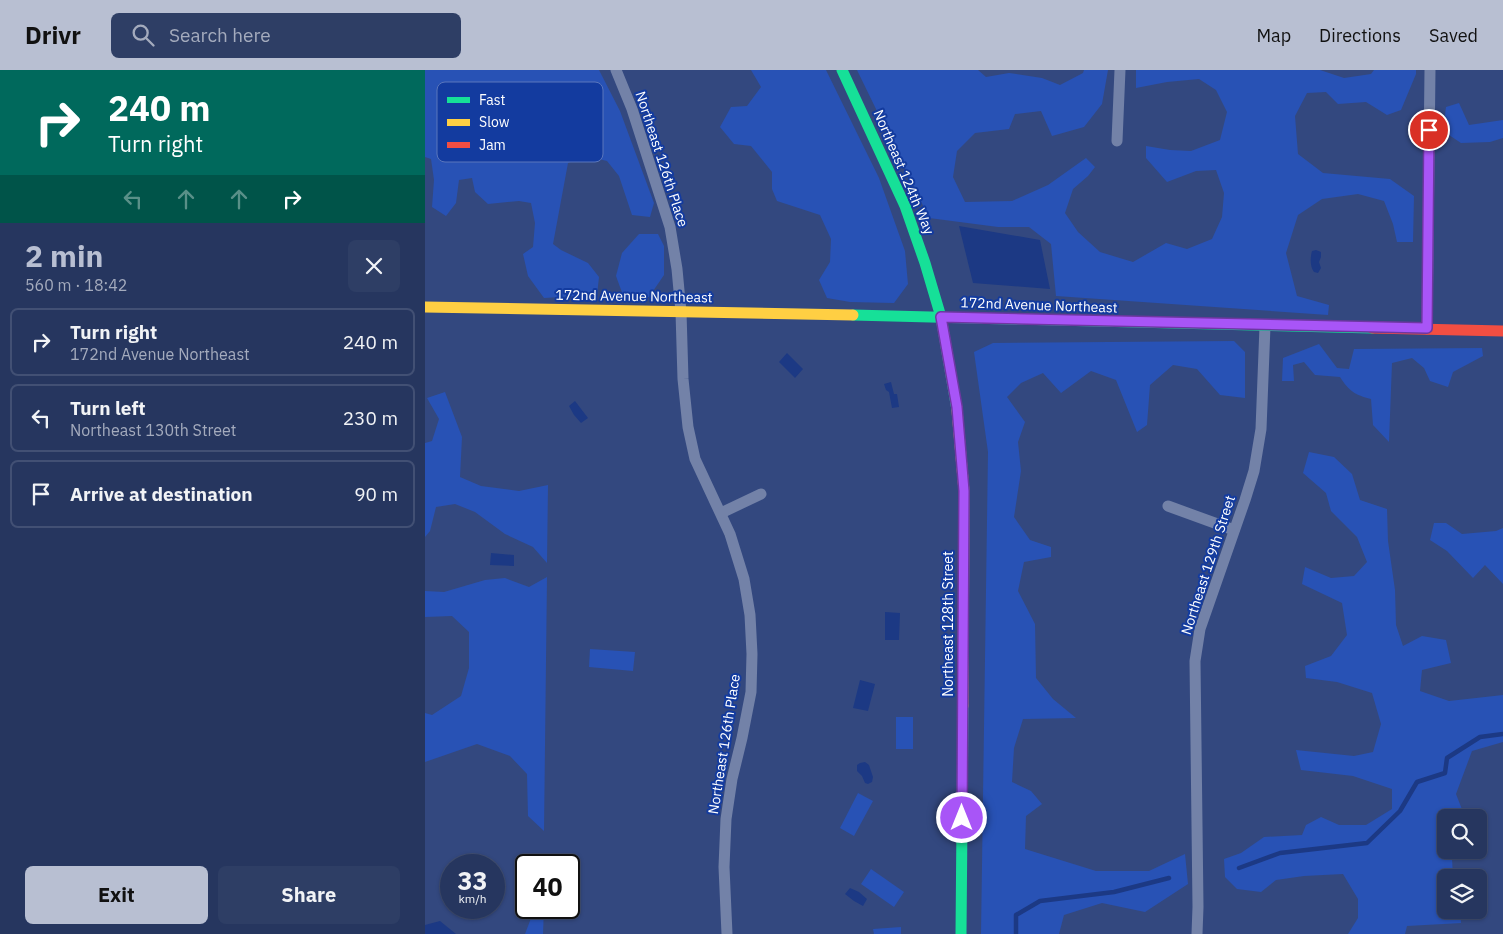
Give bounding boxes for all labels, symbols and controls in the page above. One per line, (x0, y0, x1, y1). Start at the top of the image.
search box (111, 13, 461, 58)
text: Drivr (25, 19, 81, 51)
icon: search (129, 21, 157, 49)
text: Search here (169, 23, 271, 47)
text: Map (1256, 24, 1291, 47)
text: Directions (1319, 24, 1401, 47)
text: Saved (1429, 24, 1478, 47)
legend (437, 82, 603, 162)
text: 240 m (108, 85, 211, 131)
street label: Northeast 126th Place (632, 89, 693, 229)
icon: right (25, 90, 90, 155)
text: Fast (479, 91, 505, 109)
street label: Northeast 124th Way (870, 107, 938, 237)
pin (1408, 109, 1450, 151)
text: Slow (479, 113, 510, 131)
icon: arrive (1415, 116, 1443, 144)
text: Turn right (108, 129, 203, 158)
text: Jam (479, 136, 506, 154)
icon: left (119, 185, 147, 213)
icon: ahead (172, 185, 200, 213)
icon: ahead (225, 185, 253, 213)
icon: right (278, 185, 306, 213)
text: 2 min (25, 236, 103, 275)
button: close (348, 240, 400, 292)
text: 560 m · 18:42 (25, 275, 127, 295)
street label: 172nd Avenue Northeast (555, 286, 713, 306)
street label: 172nd Avenue Northeast (960, 293, 1118, 317)
text: Turn right (70, 320, 157, 344)
icon: right (27, 328, 55, 356)
text: 240 m (343, 330, 398, 354)
text: 172nd Avenue Northeast (70, 344, 250, 364)
text: Turn left (70, 396, 146, 420)
icon: left (27, 404, 55, 432)
text: 230 m (343, 406, 398, 430)
text: Northeast 130th Street (70, 420, 236, 440)
icon: arrive (27, 480, 55, 508)
text: Arrive at destination (70, 482, 253, 506)
text: 90 m (354, 482, 398, 506)
street label: Northeast 129th Street (1177, 493, 1239, 637)
street label: Northeast 128th Street (939, 551, 957, 697)
street label: Northeast 126th Place (704, 672, 744, 815)
position arrow (935, 791, 987, 843)
map controls (1437, 809, 1487, 919)
button: search (1437, 809, 1487, 859)
speed limit sign: 40 (515, 854, 580, 919)
text: 33 (457, 864, 488, 897)
button: Exit (25, 866, 208, 924)
button: Share (218, 866, 400, 924)
button: layers (1437, 869, 1487, 919)
text: km/h (458, 891, 487, 906)

